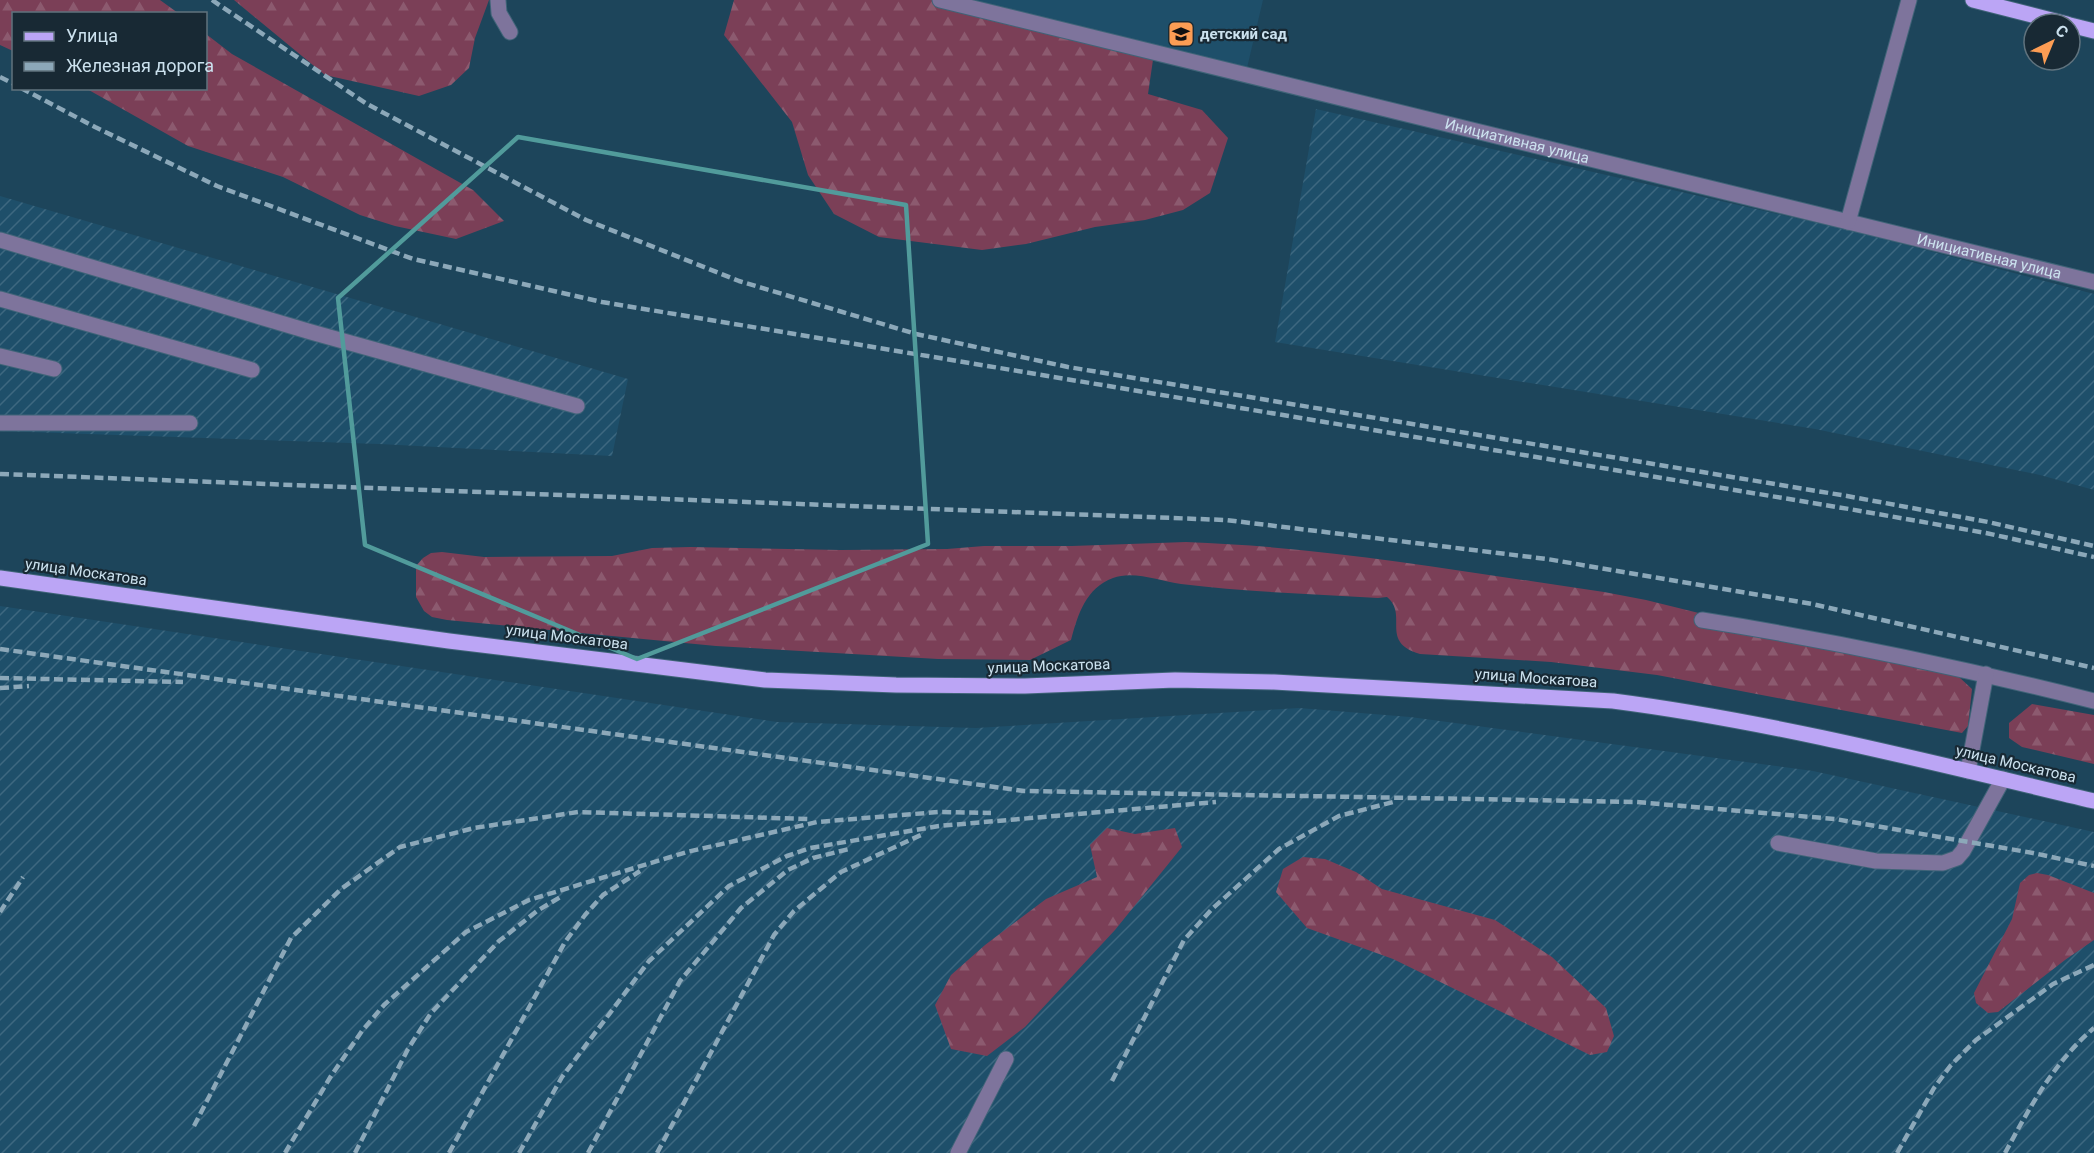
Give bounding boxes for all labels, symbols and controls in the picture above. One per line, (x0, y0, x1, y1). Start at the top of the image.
legend (12, 12, 207, 90)
north arrow (2022, 12, 2082, 72)
school or university icon: детский сад (1166, 19, 1196, 49)
text: С (2052, 21, 2072, 42)
text: Улица (66, 25, 118, 46)
place label: детский сад (1200, 25, 1287, 43)
text: Железная дорога (66, 55, 214, 76)
street label: Инициативная улица (1443, 115, 1591, 167)
street label: Инициативная улица (1915, 230, 2063, 283)
street label: улица Москатова (24, 555, 148, 589)
street label: улица Москатова (505, 621, 629, 653)
street label: улица Москатова (987, 655, 1111, 677)
street label: улица Москатова (1474, 665, 1598, 691)
street label: улица Москатова (1954, 741, 2078, 787)

